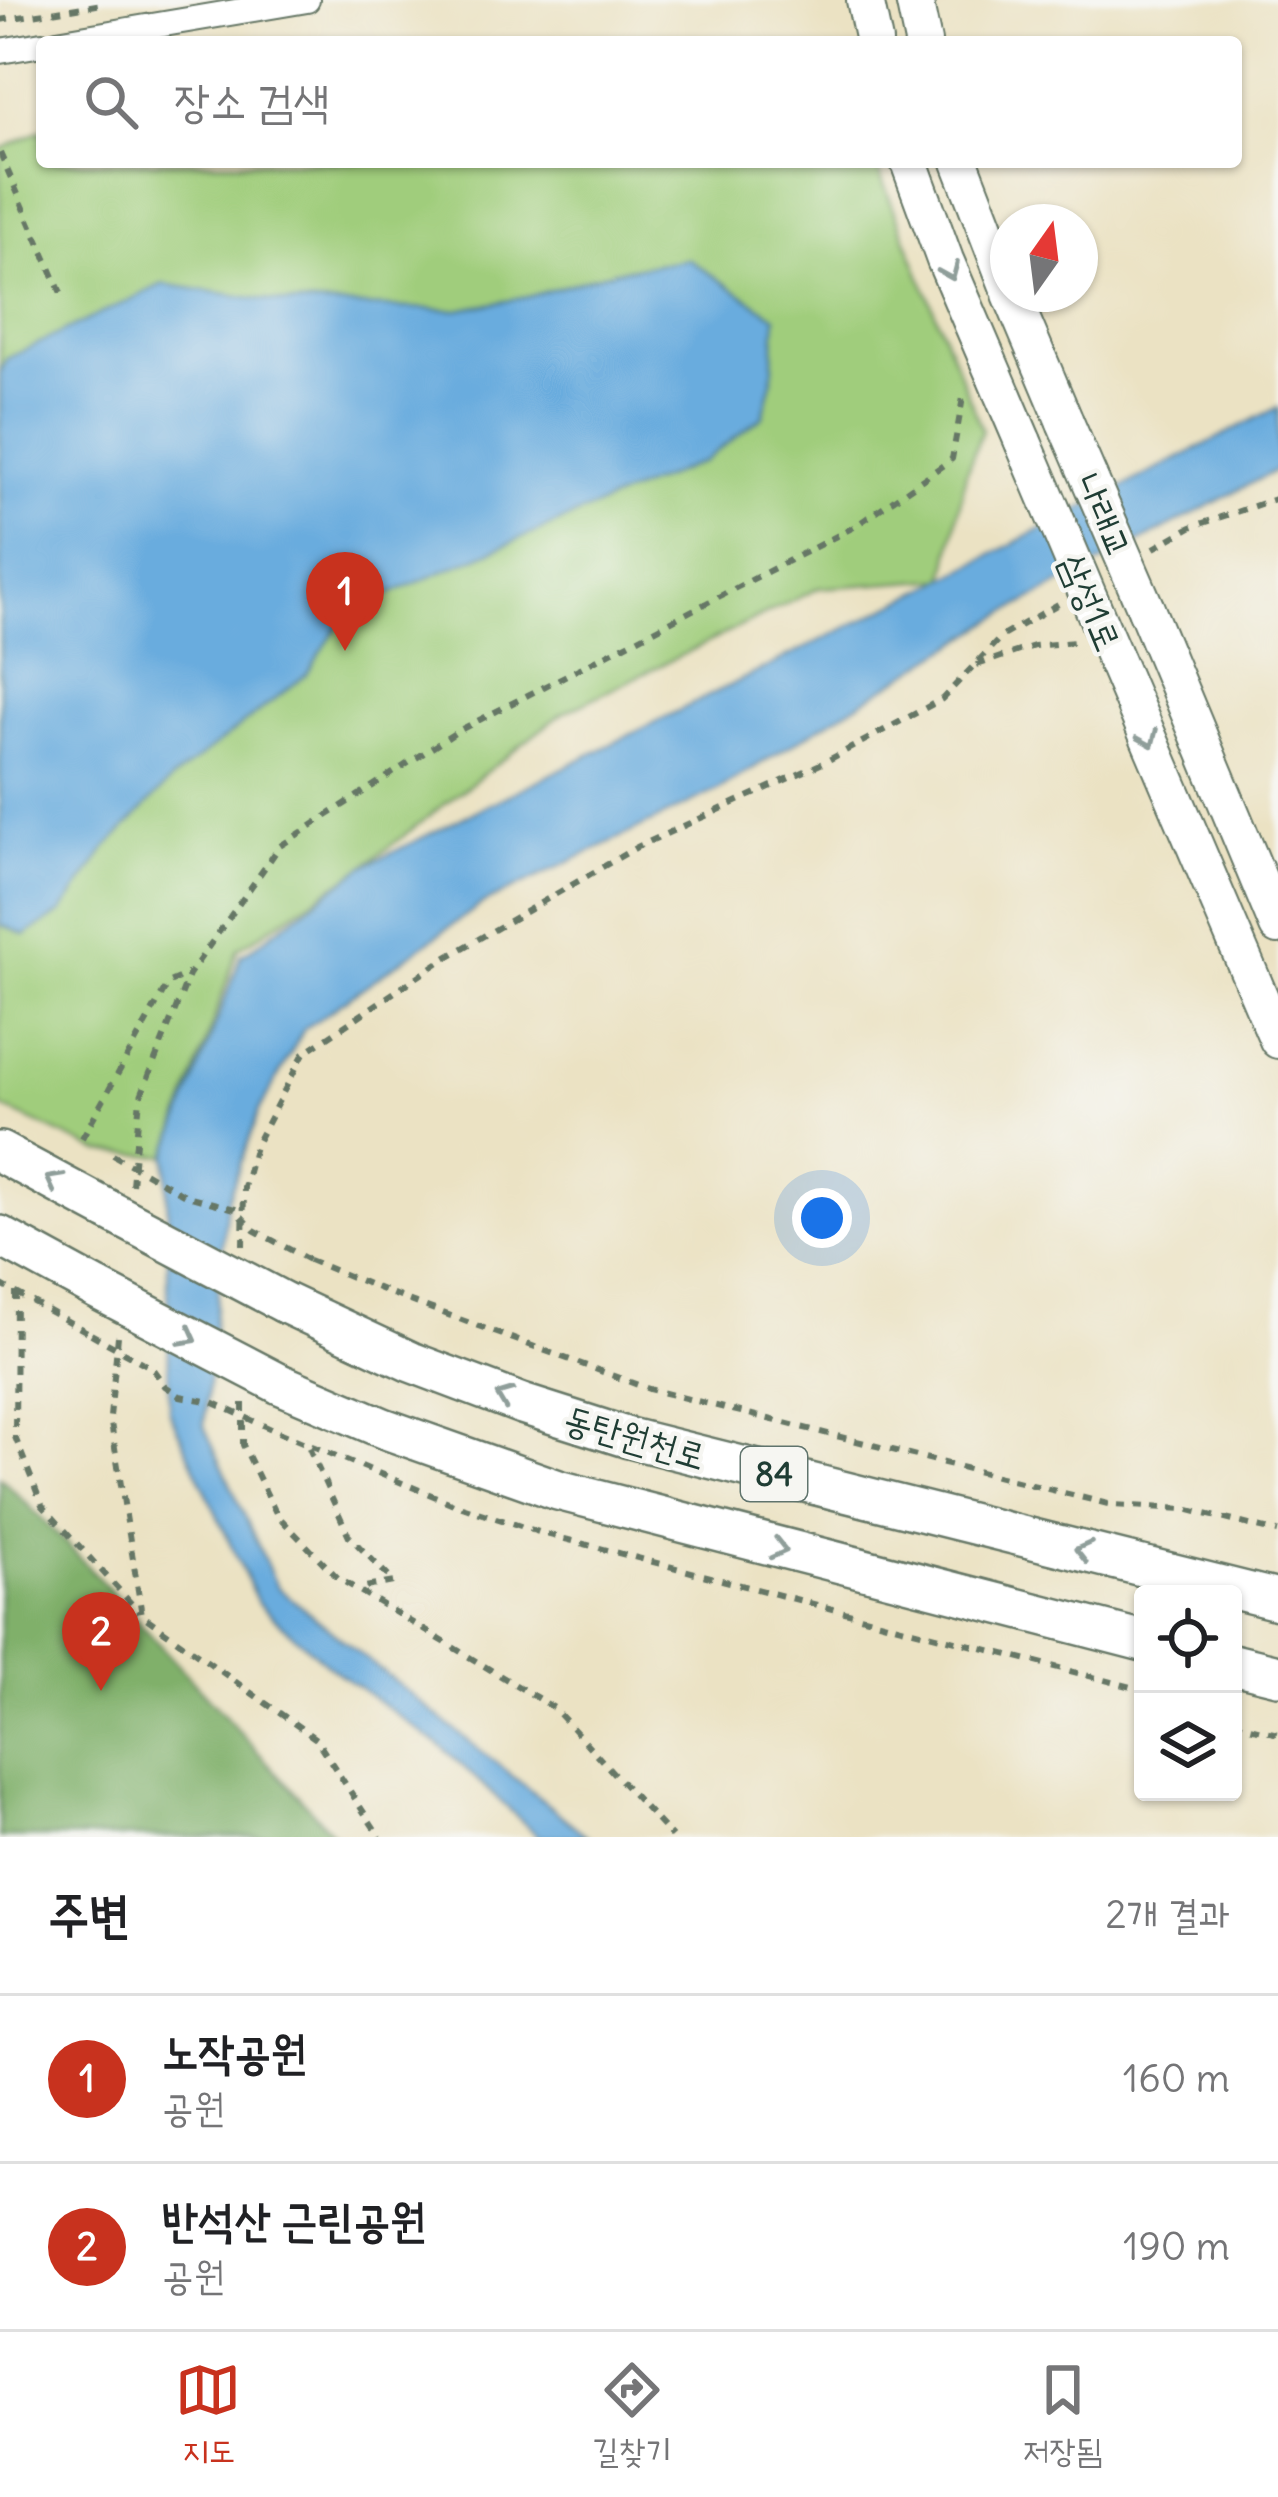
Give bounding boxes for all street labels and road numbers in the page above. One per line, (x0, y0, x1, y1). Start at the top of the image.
street label: 나래교 (1067, 466, 1142, 564)
street label: 삼성1로 (1050, 547, 1131, 658)
street label: 동탄원천로 (559, 1396, 711, 1479)
road number: 84 (741, 1447, 807, 1501)

